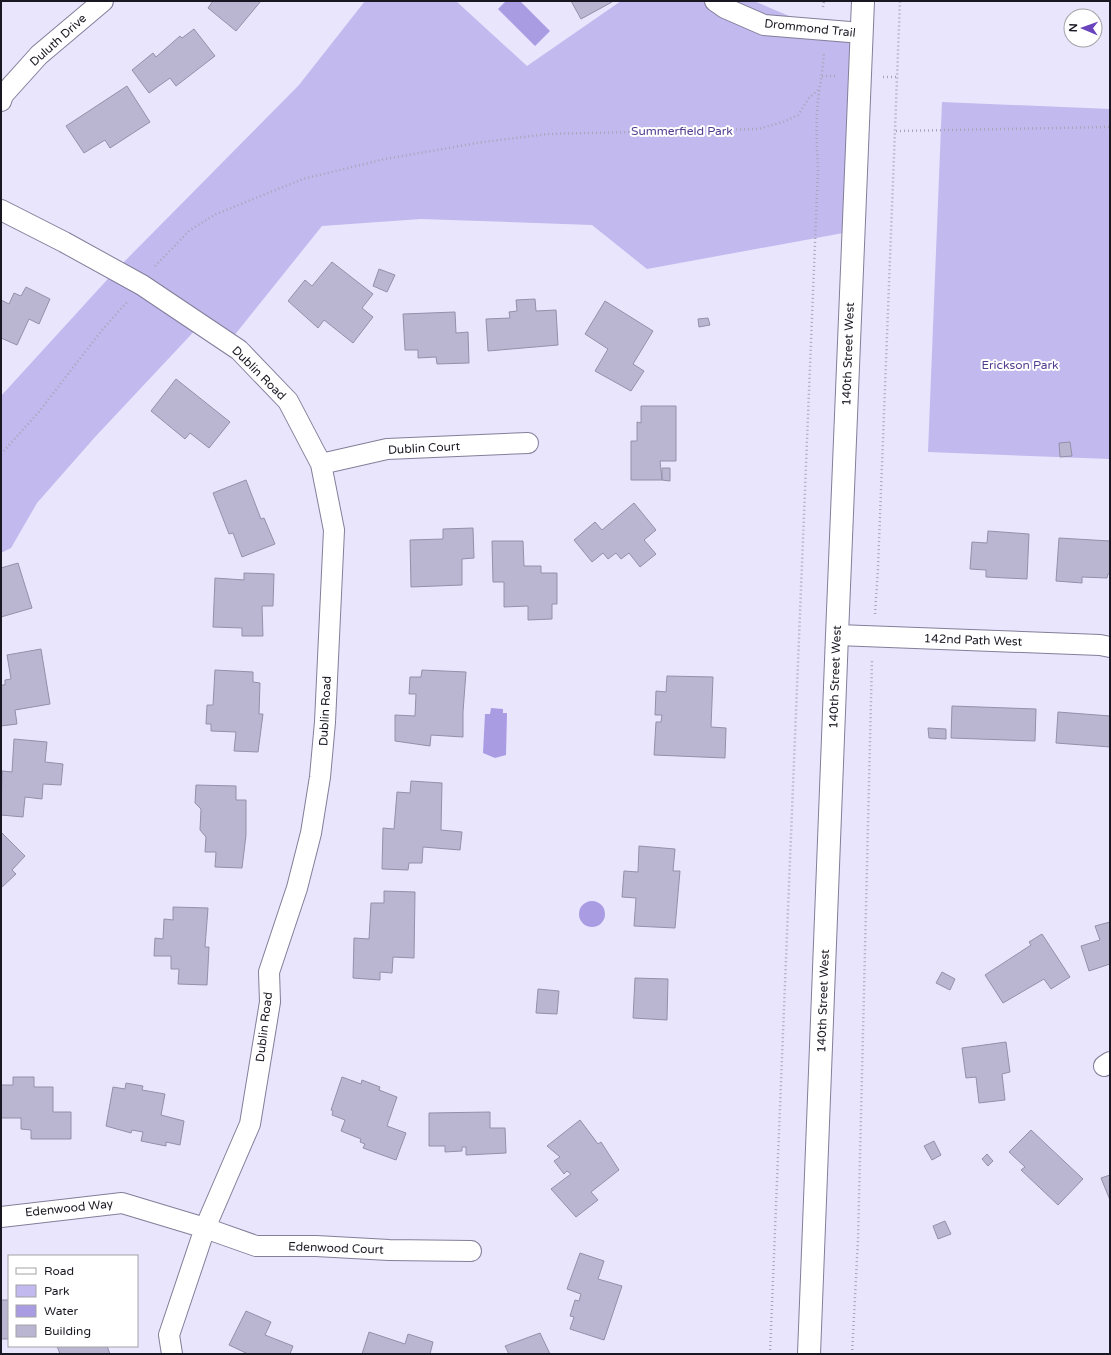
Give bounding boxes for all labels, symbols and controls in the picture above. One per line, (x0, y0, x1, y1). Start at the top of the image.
north arrow (1063, 8, 1103, 48)
street label: Duluth Drive (27, 11, 89, 69)
street label: Drommond Trail (764, 16, 856, 40)
text: N (1067, 23, 1080, 32)
park label: Summerfield Park (631, 124, 733, 138)
street label: 140th Street West (839, 302, 857, 406)
street label: Dublin Road (229, 343, 289, 403)
park label: Erickson Park (981, 358, 1059, 372)
street label: Dublin Court (388, 439, 461, 457)
street label: 140th Street West (826, 625, 844, 729)
street label: 142nd Path West (923, 631, 1023, 649)
street label: Dublin Road (316, 676, 334, 746)
street label: 140th Street West (814, 949, 832, 1053)
street label: Dublin Road (253, 991, 275, 1063)
street label: Edenwood Way (24, 1196, 114, 1220)
street label: Edenwood Court (288, 1239, 384, 1257)
legend (8, 1255, 138, 1347)
text: Road (44, 1264, 74, 1278)
text: Park (44, 1284, 70, 1298)
text: Water (44, 1304, 79, 1318)
text: Building (44, 1324, 91, 1338)

